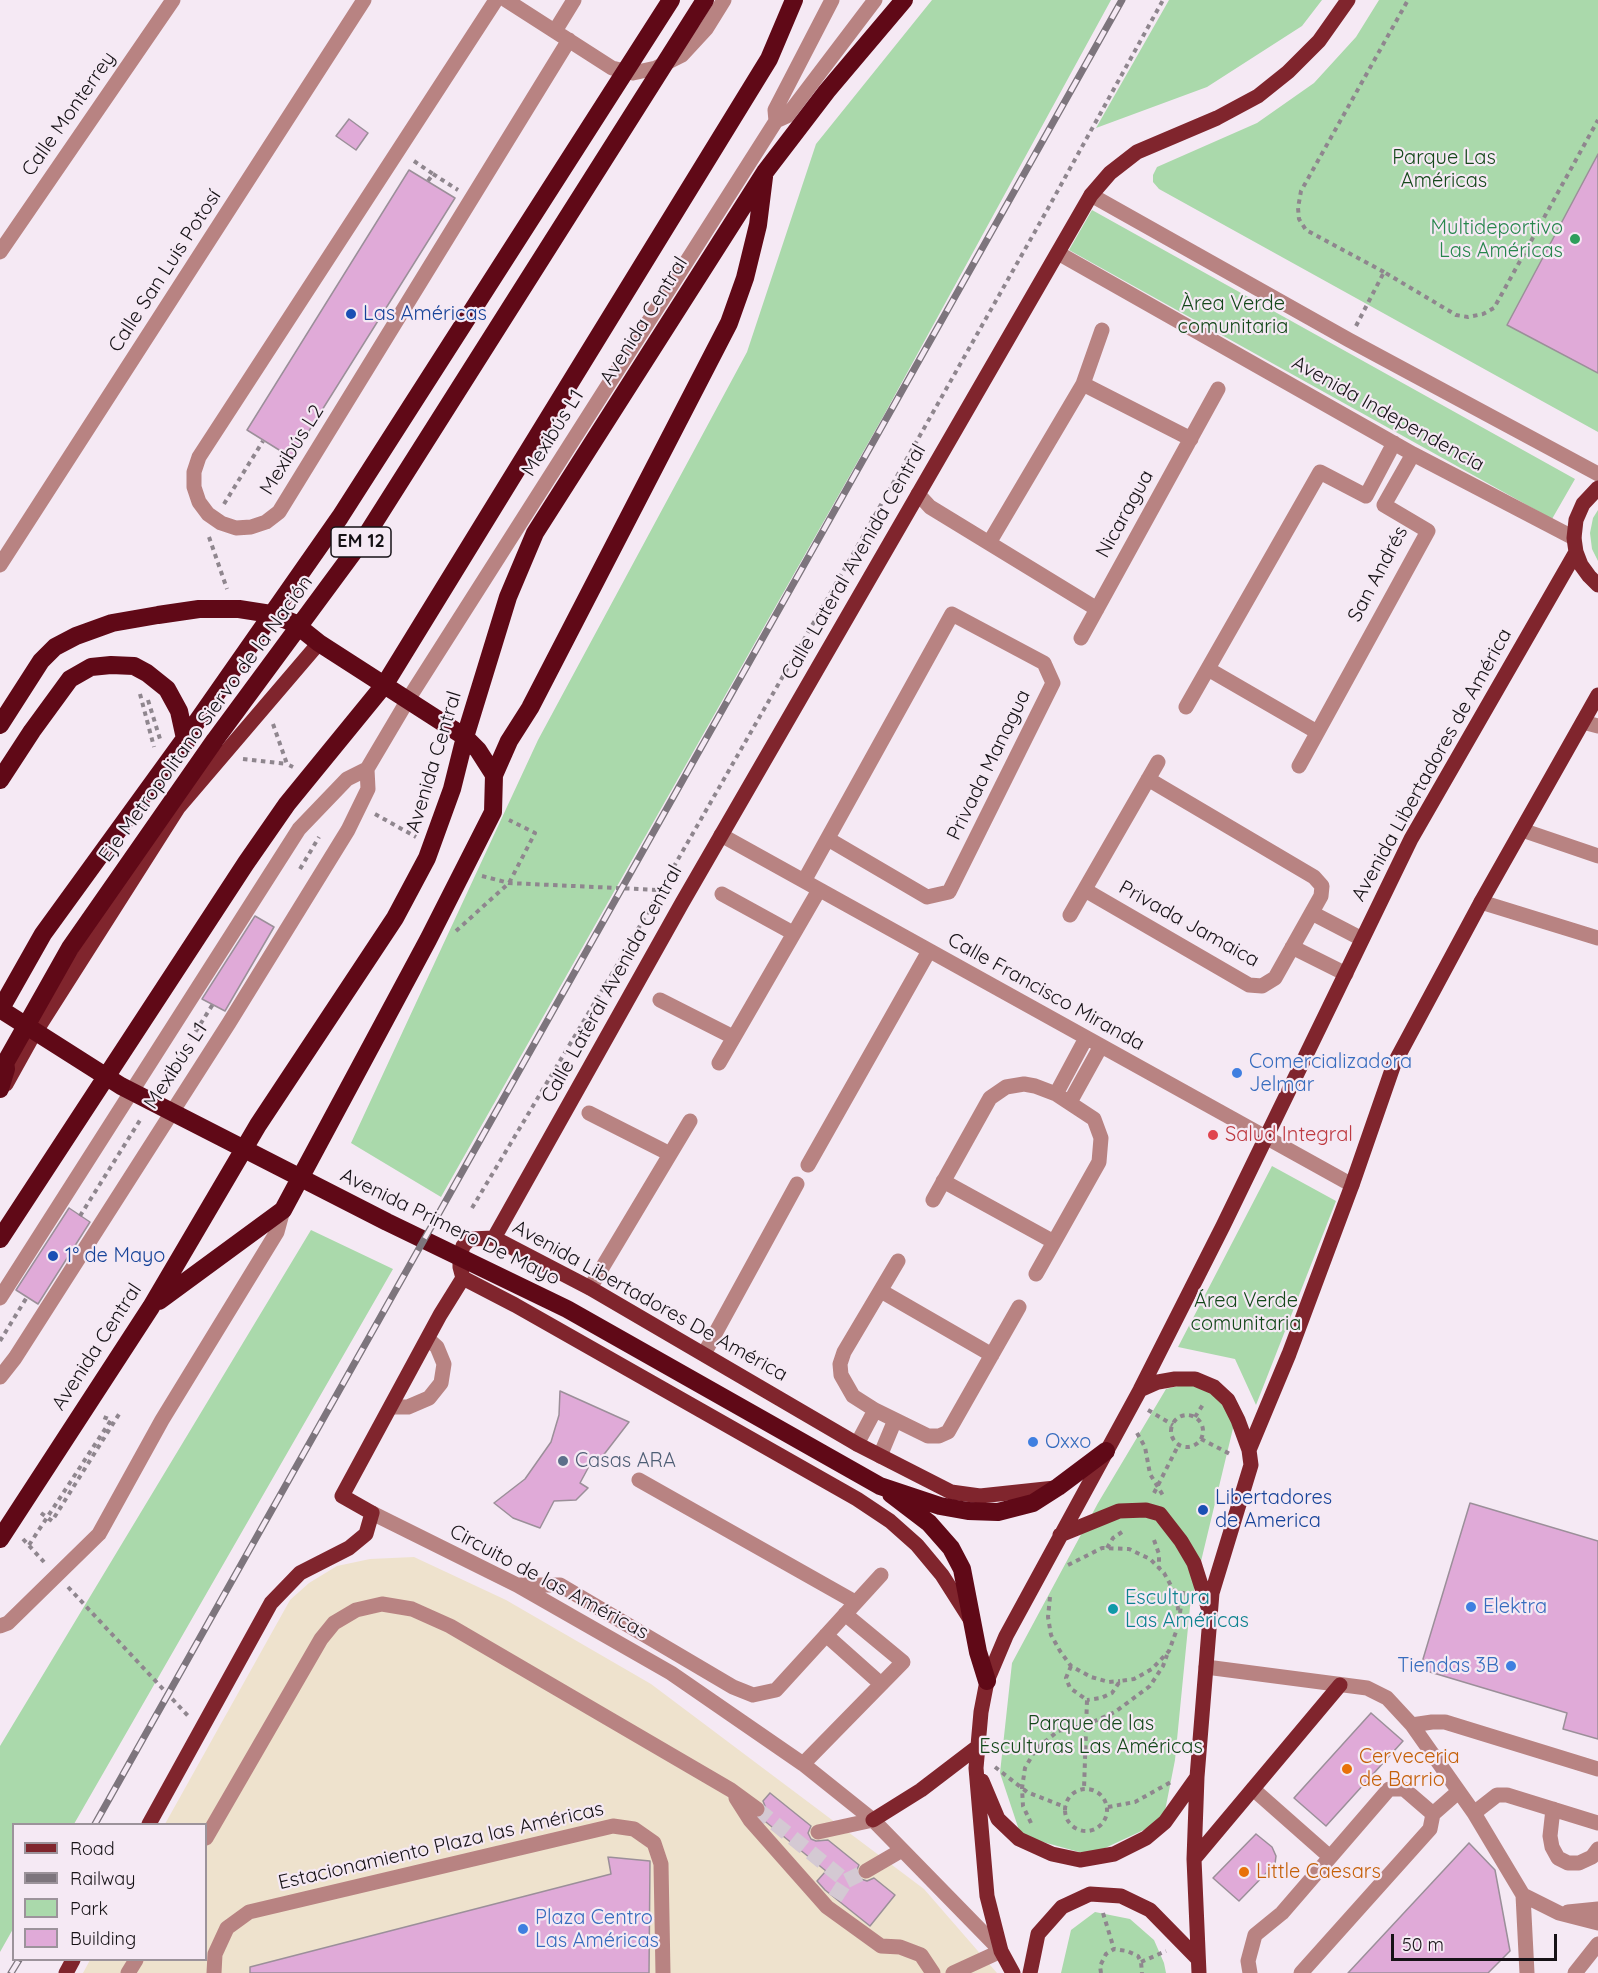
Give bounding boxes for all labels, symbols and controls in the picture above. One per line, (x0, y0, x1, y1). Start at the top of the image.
street label: Calle Monterrey (17, 47, 121, 181)
park label: Parque Las Américas (1392, 146, 1496, 193)
street label: Calle San Luis Potosí (104, 185, 226, 357)
place label: Multideportivo Las Américas (1431, 216, 1563, 263)
marker: Multideportivo Las Américas (1568, 232, 1582, 246)
street label: Avenida Central (595, 252, 693, 390)
park label: Àrea Verde comunitaria (1178, 292, 1288, 339)
place label: Las Américas (363, 302, 487, 326)
marker: Las Américas (344, 307, 358, 321)
street label: Avenida Independencia (1288, 351, 1488, 477)
street label: Mexibús L1 (517, 385, 589, 481)
street label: Mexibús L2 (255, 401, 329, 499)
street label: Calle Lateral Avenida Central (777, 440, 931, 684)
street label: Nicaragua (1091, 466, 1159, 562)
street label: San Andrés (1343, 522, 1413, 626)
road number: EM 12 (331, 527, 391, 557)
street label: Eje Metropolitano Siervo de la Nación (94, 571, 318, 867)
street label: Avenida Libertadores de América (1347, 624, 1517, 906)
street label: Privada Managua (942, 686, 1036, 844)
street label: Avenida Central (401, 688, 467, 836)
street label: Calle Lateral Avenida Central (537, 861, 687, 1107)
street label: Privada Jamaica (1115, 875, 1263, 973)
street label: Calle Francisco Miranda (943, 928, 1149, 1056)
street label: Mexibús L1 (139, 1018, 213, 1114)
place label: Comercializadora Jelmar (1249, 1050, 1412, 1097)
marker: Comercializadora Jelmar (1230, 1066, 1244, 1080)
place label: Salud Integral (1225, 1123, 1353, 1147)
marker: Salud Integral (1206, 1128, 1220, 1142)
street label: Avenida Primero De Mayo (336, 1163, 564, 1291)
street label: Avenida Libertadores De América (508, 1215, 792, 1387)
place label: 1° de Mayo (65, 1244, 165, 1268)
marker: 1° de Mayo (46, 1249, 60, 1263)
street label: Avenida Central (47, 1279, 147, 1415)
park label: Área Verde comunitaria (1191, 1289, 1301, 1336)
place label: Oxxo (1045, 1430, 1091, 1454)
marker: Oxxo (1026, 1435, 1040, 1449)
place label: Casas ARA (575, 1449, 676, 1473)
marker: Casas ARA (556, 1454, 570, 1468)
place label: Libertadores de America (1215, 1486, 1332, 1533)
marker: Libertadores de America (1196, 1503, 1210, 1517)
street label: Circuito de las Américas (446, 1519, 652, 1645)
place label: Escultura Las Américas (1125, 1586, 1249, 1633)
place label: Elektra (1483, 1595, 1547, 1619)
marker: Elektra (1464, 1600, 1478, 1614)
marker: Escultura Las Américas (1106, 1602, 1120, 1616)
place label: Tiendas 3B (1397, 1654, 1499, 1678)
marker: Tiendas 3B (1504, 1659, 1518, 1673)
park label: Parque de las Esculturas Las Américas (979, 1712, 1203, 1759)
place label: Cerveceria de Barrio (1359, 1745, 1460, 1792)
marker: Cerveceria de Barrio (1340, 1762, 1354, 1776)
street label: Estacionamiento Plaza las Américas (276, 1797, 606, 1895)
legend (12, 1823, 207, 1961)
text: Road (70, 1837, 115, 1860)
place label: Little Caesars (1256, 1860, 1381, 1884)
marker: Little Caesars (1237, 1865, 1251, 1879)
text: Railway (70, 1867, 136, 1890)
text: Park (70, 1897, 108, 1920)
place label: Plaza Centro Las Américas (535, 1906, 659, 1953)
marker: Plaza Centro Las Américas (516, 1922, 530, 1936)
scale bar (1394, 1922, 1560, 1960)
text: Building (70, 1927, 136, 1950)
text: 50 m (1402, 1933, 1444, 1956)

